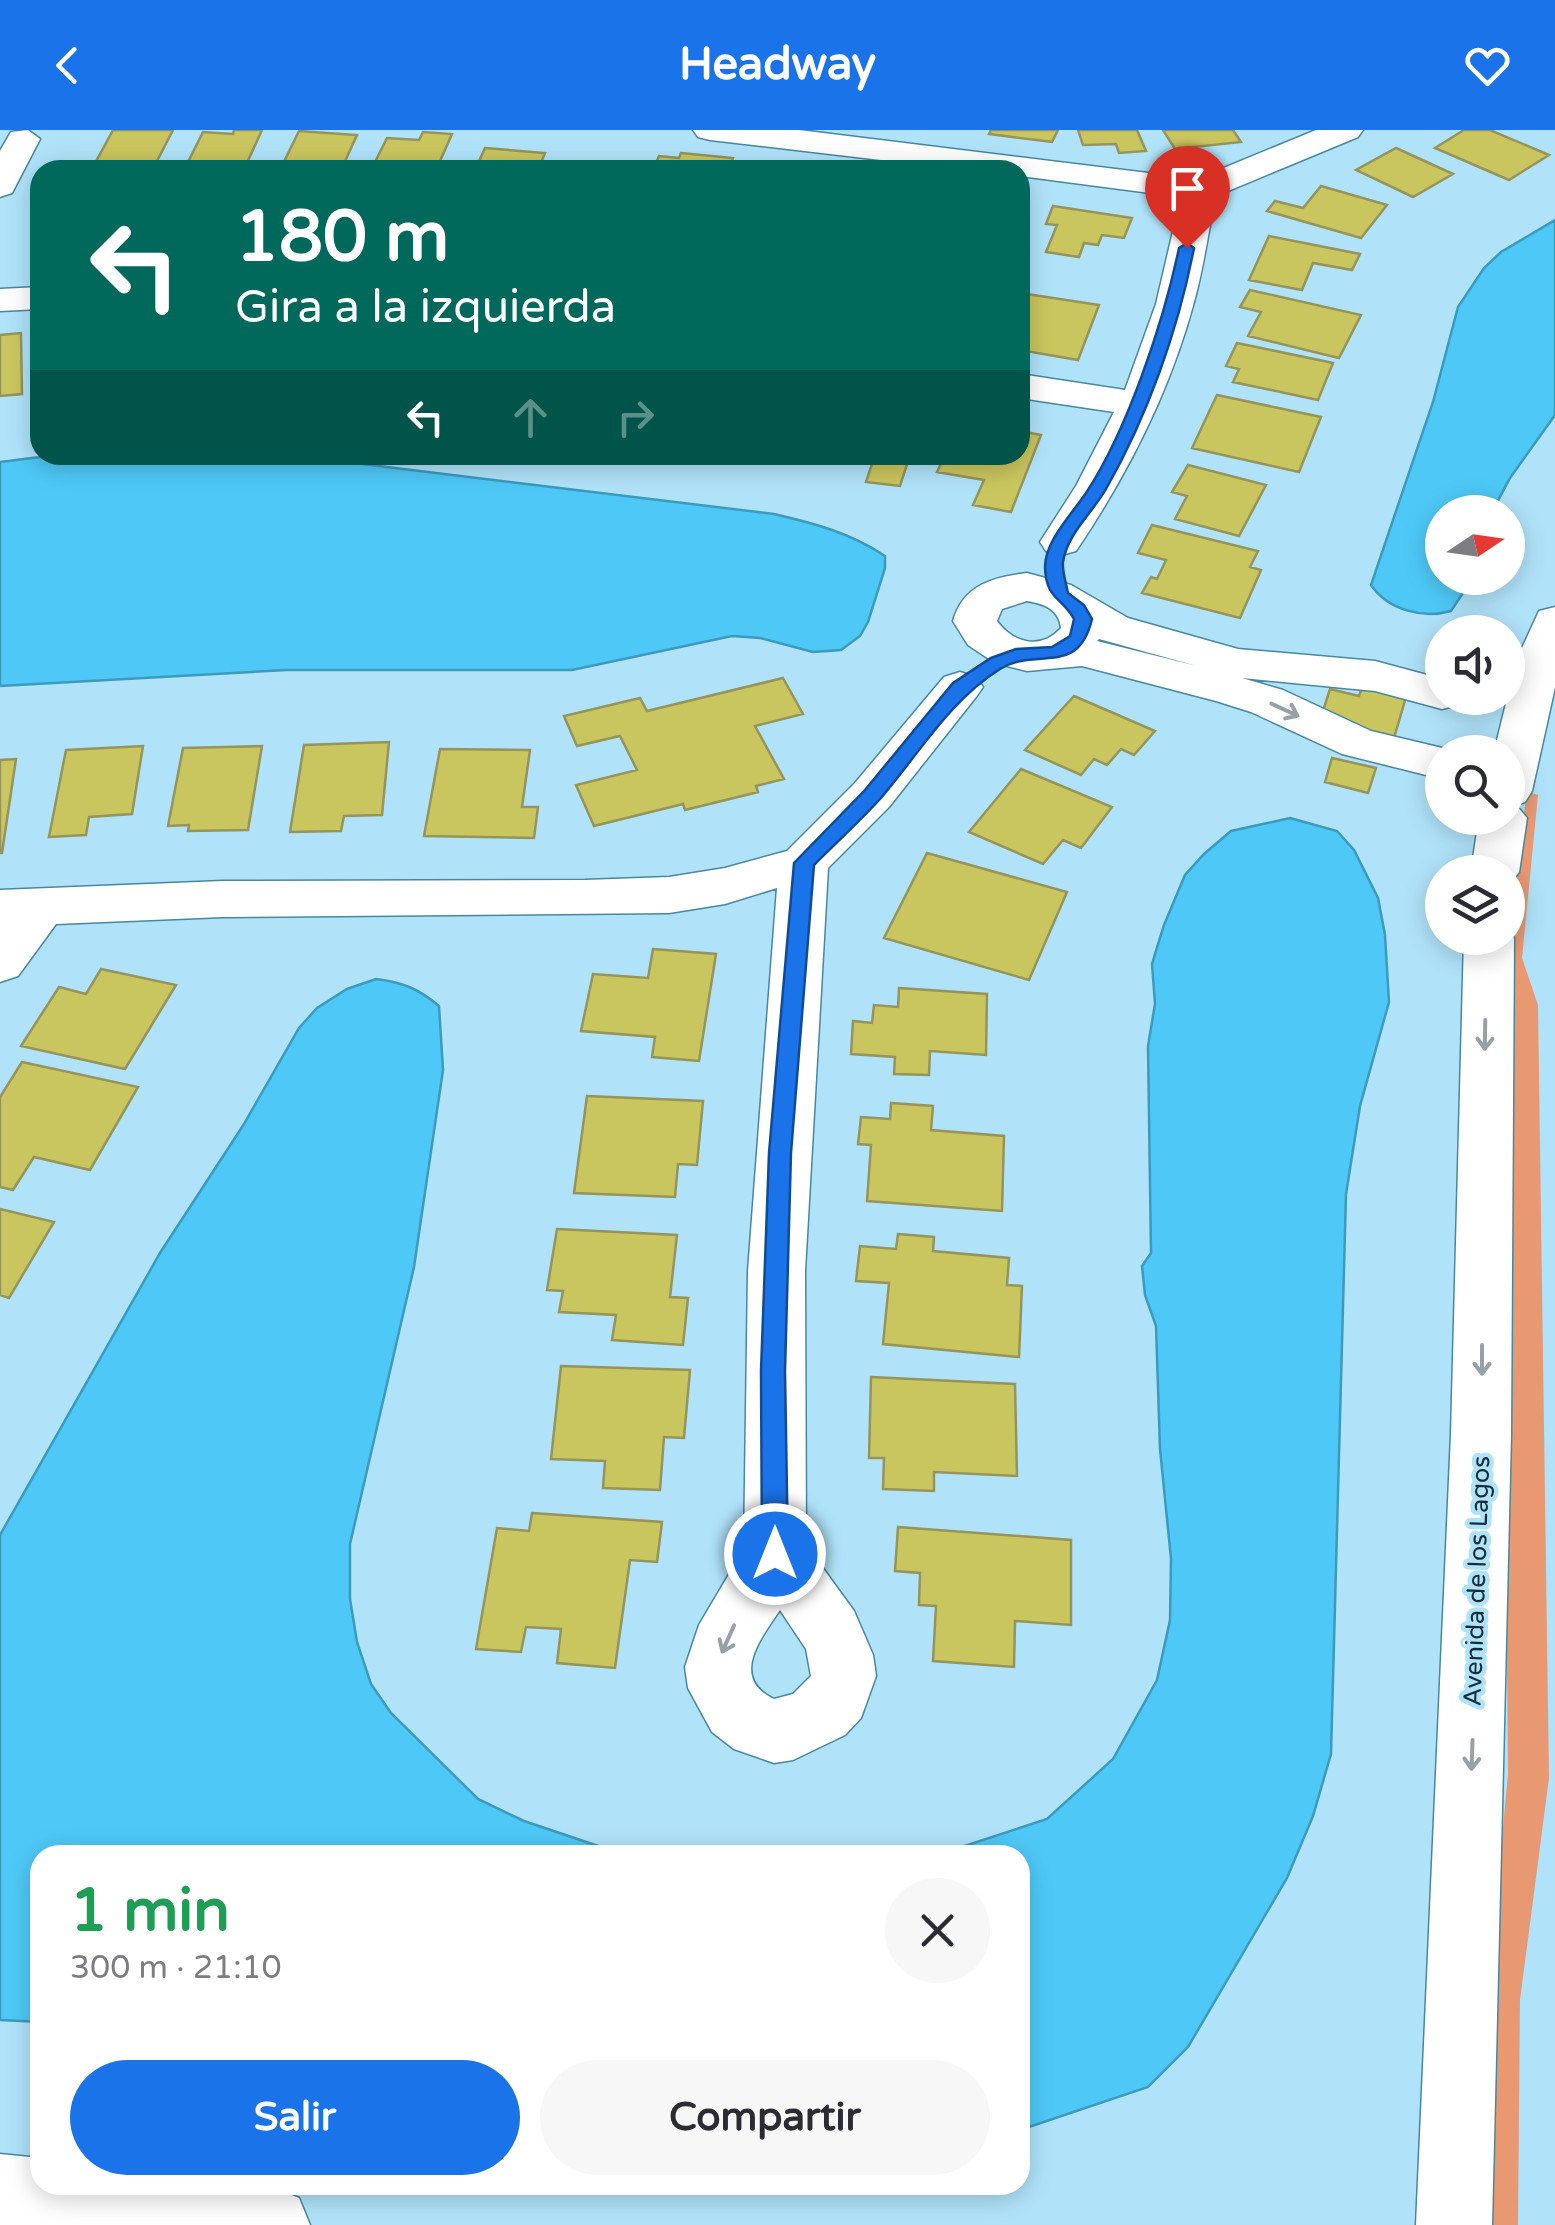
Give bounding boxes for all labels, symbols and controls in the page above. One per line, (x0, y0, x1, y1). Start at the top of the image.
icon: back (40, 38, 95, 93)
text: Headway (679, 38, 876, 92)
icon: heart (1460, 38, 1515, 93)
pin (1145, 146, 1230, 249)
icon: arrive (1160, 161, 1215, 216)
text: 180 m (235, 196, 449, 280)
icon: left (70, 200, 200, 330)
text: Gira a la izquierda (235, 281, 616, 335)
icon: left (398, 390, 453, 445)
icon: ahead (503, 390, 558, 445)
icon: right (608, 390, 663, 445)
north arrow (1425, 495, 1525, 595)
map controls (1425, 495, 1525, 955)
button: sound (1425, 615, 1525, 715)
one-way arrow (1270, 701, 1300, 720)
button: search (1425, 735, 1525, 835)
button: layers (1425, 855, 1525, 955)
one-way arrow (1476, 1018, 1494, 1050)
one-way arrow (1472, 1343, 1491, 1375)
street label: Avenida de los Lagos (1458, 1455, 1496, 1707)
position arrow (723, 1502, 827, 1606)
one-way arrow (718, 1623, 736, 1653)
one-way arrow (1462, 1738, 1481, 1770)
text: 1 min (70, 1875, 230, 1947)
button: close (885, 1878, 990, 1983)
text: 300 m · 21:10 (70, 1949, 282, 1987)
button: Salir (70, 2060, 520, 2175)
button: Compartir (540, 2060, 990, 2175)

